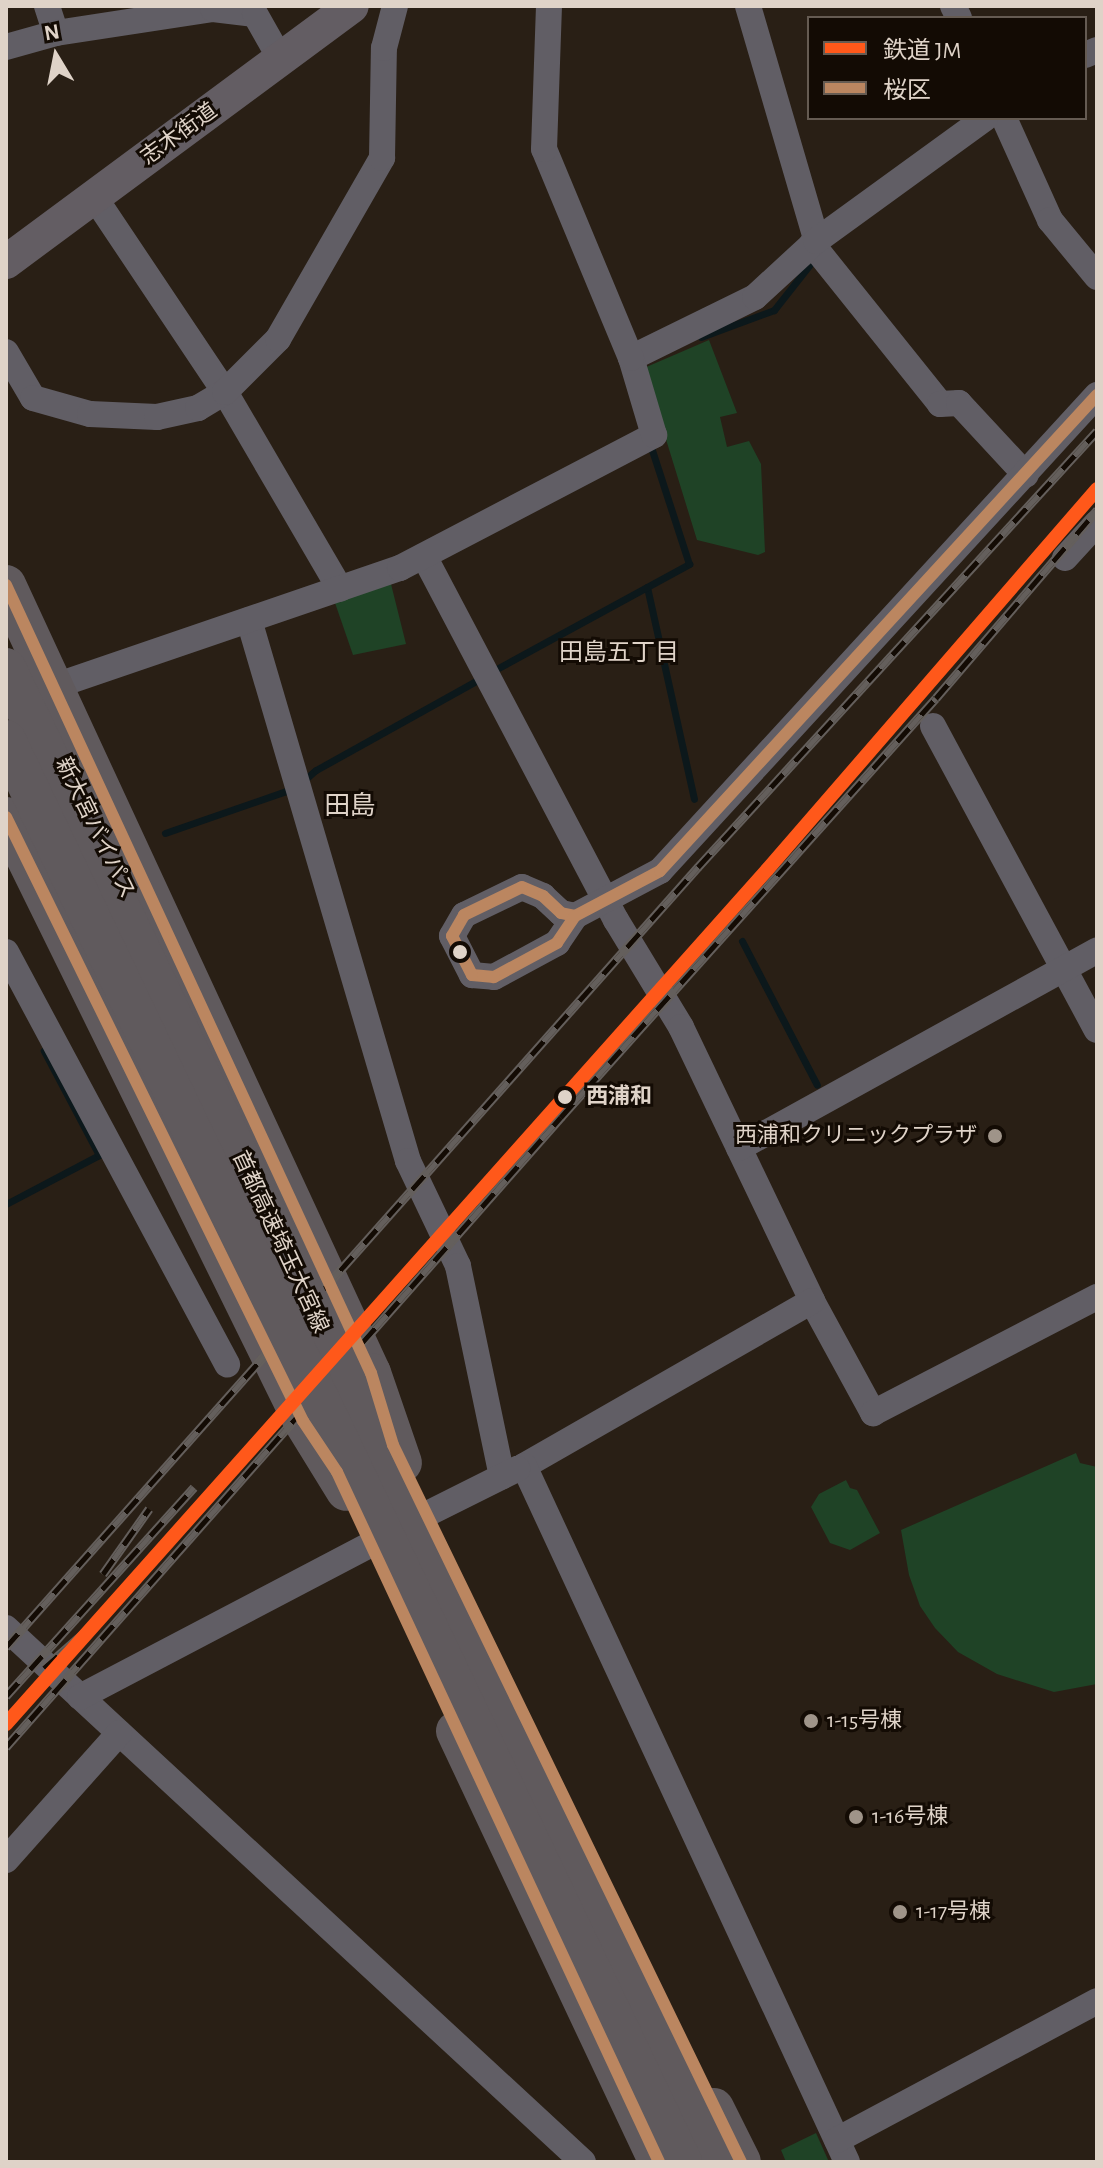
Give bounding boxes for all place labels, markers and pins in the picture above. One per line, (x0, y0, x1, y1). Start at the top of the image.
unlabelled marker (452, 944, 468, 960)
marker: 西浦和 (551, 1083, 579, 1111)
place label: 西浦和 (586, 1084, 652, 1110)
place label: 西浦和クリニックプラザ (735, 1123, 977, 1149)
marker: 西浦和クリニックプラザ (984, 1125, 1006, 1147)
place label: 1-15号棟 (827, 1708, 902, 1734)
marker: 1-15号棟 (802, 1712, 820, 1730)
place label: 1-16号棟 (872, 1804, 948, 1830)
marker: 1-16号棟 (847, 1808, 865, 1826)
place label: 1-17号棟 (916, 1899, 991, 1925)
marker: 1-17号棟 (891, 1903, 909, 1921)

